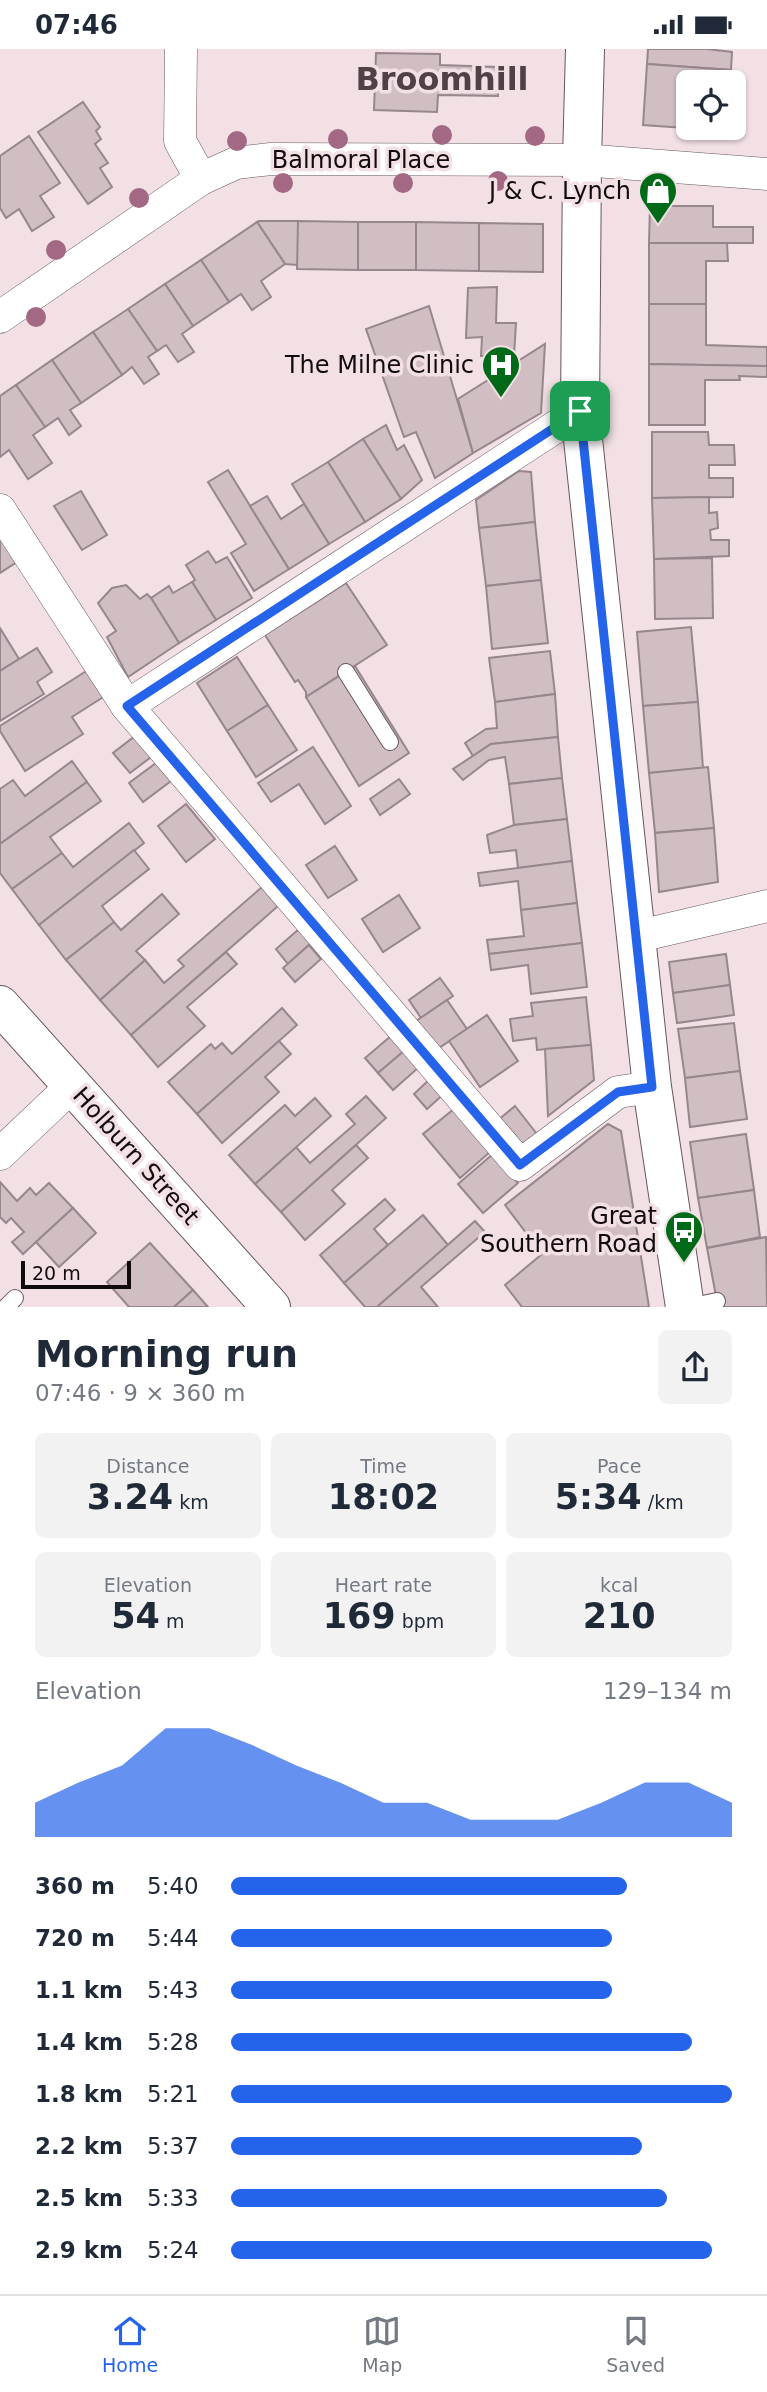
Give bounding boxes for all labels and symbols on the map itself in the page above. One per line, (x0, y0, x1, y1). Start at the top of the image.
district label: Broomhill (355, 60, 529, 98)
street label: Balmoral Place (272, 146, 450, 174)
shop icon: J & C. Lynch (637, 170, 679, 225)
place label: J & C. Lynch (487, 177, 631, 205)
hospital icon: The Milne Clinic (480, 344, 522, 399)
place label: The Milne Clinic (284, 351, 474, 379)
pin (550, 381, 610, 441)
street label: Holburn Street (67, 1082, 205, 1230)
place label: Great Southern Road (480, 1202, 657, 1258)
bus stop icon: Great Southern Road (663, 1209, 705, 1264)
scale bar (21, 1258, 131, 1290)

